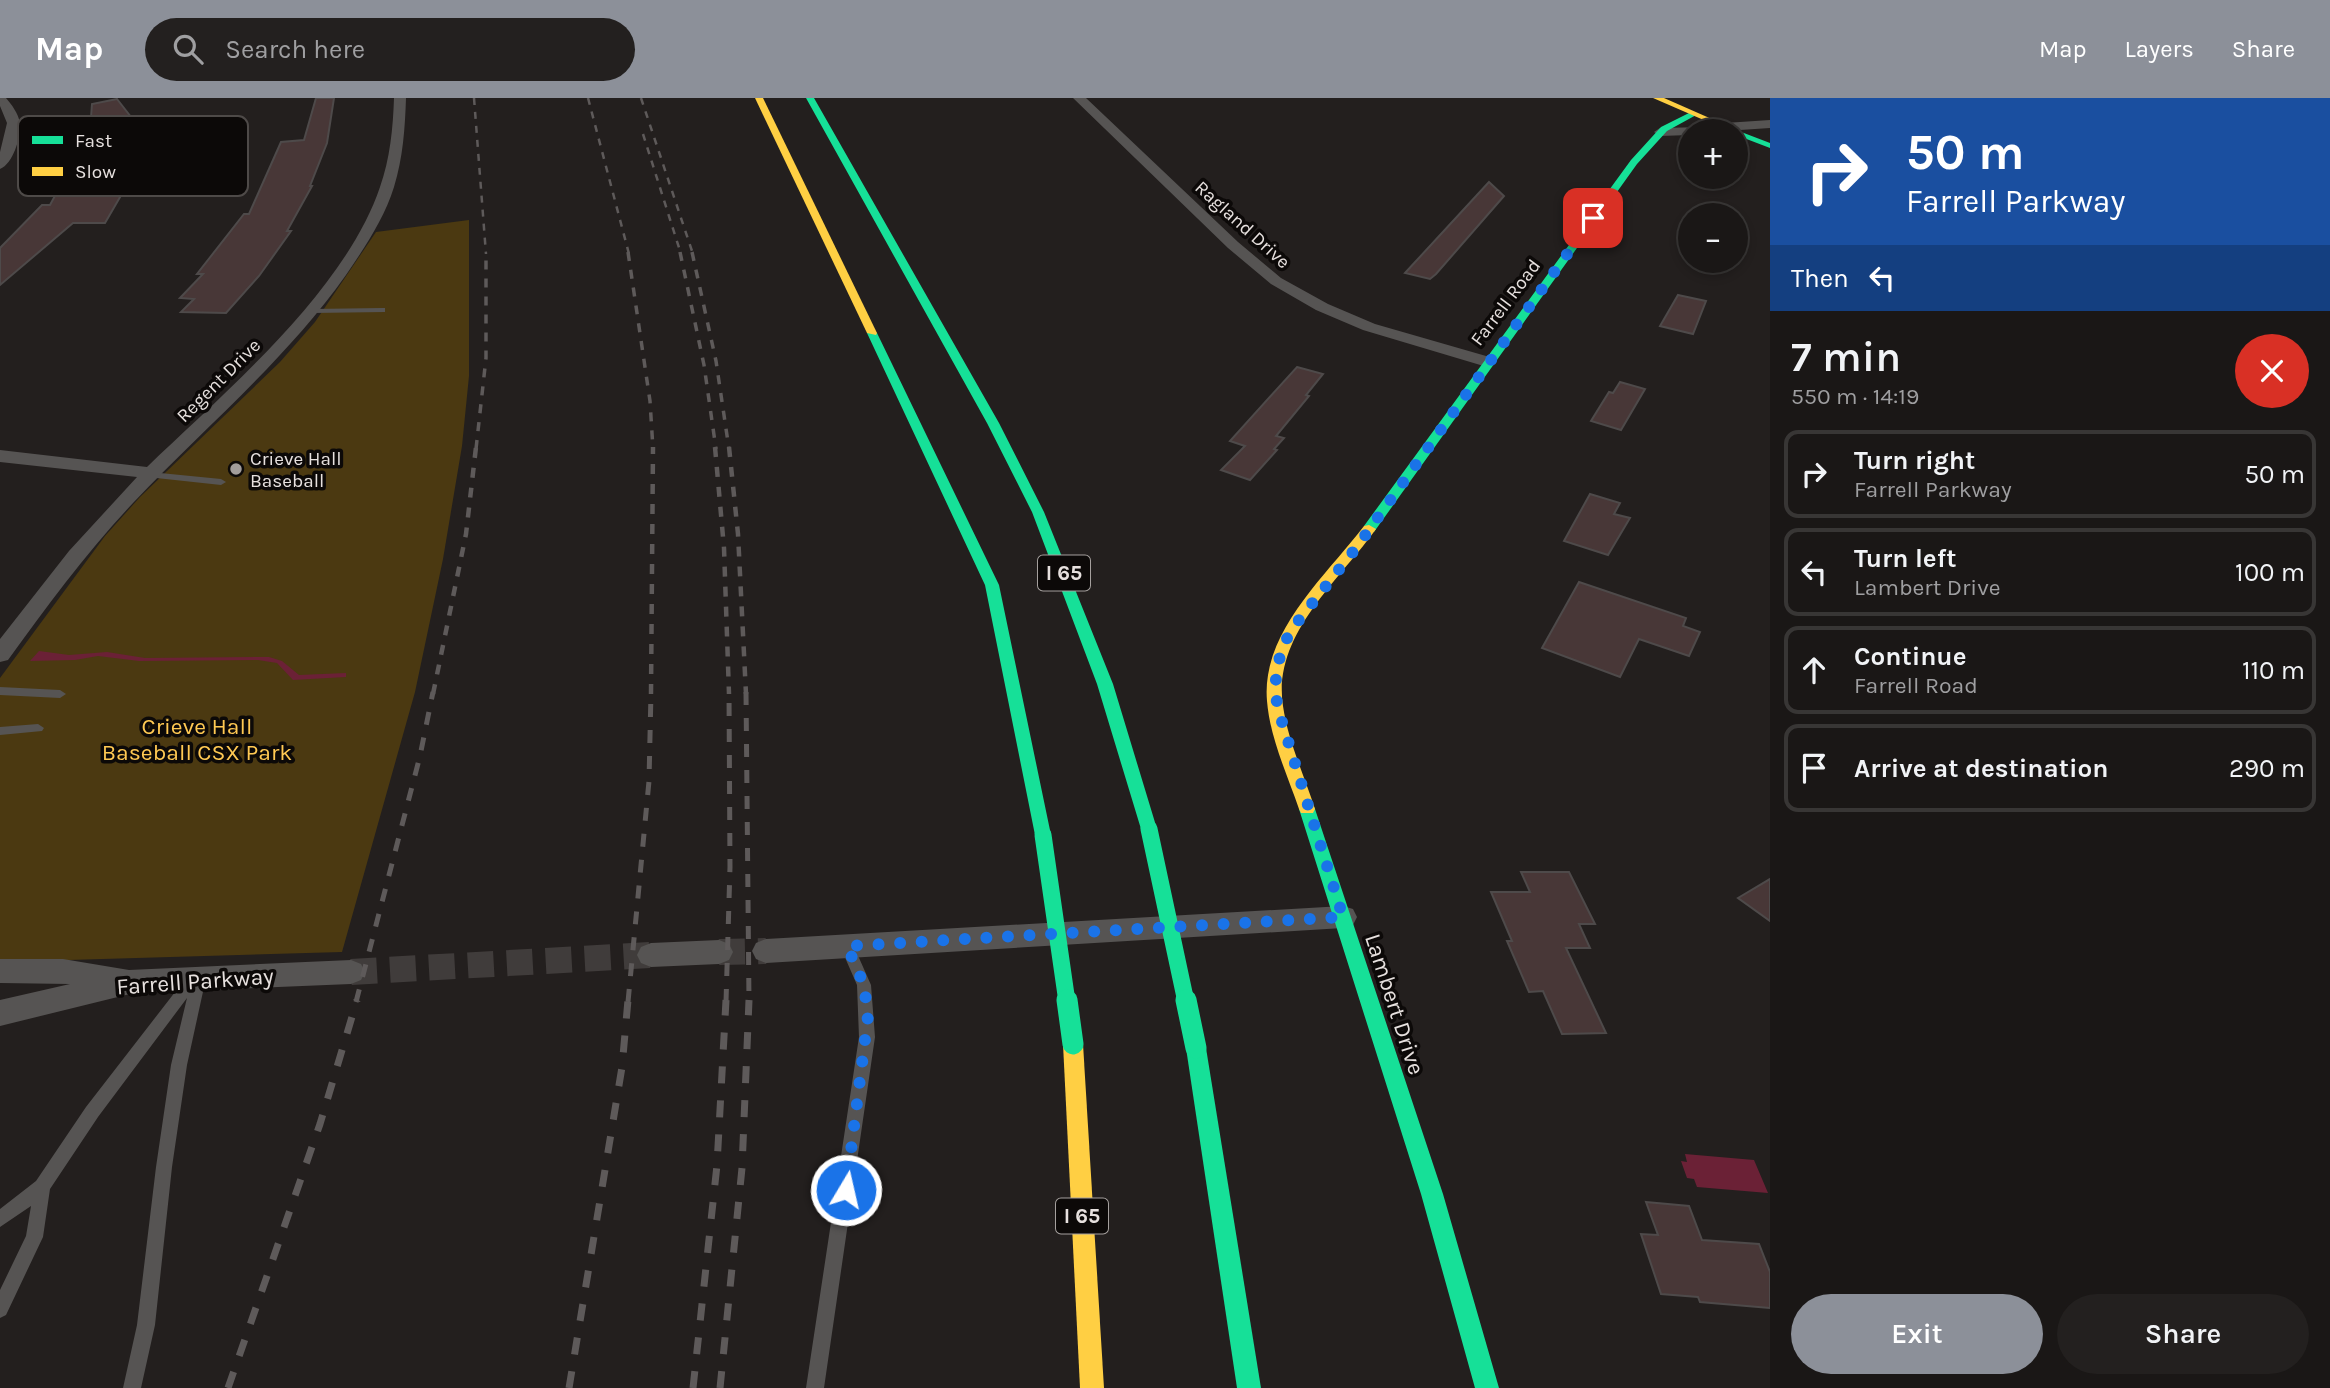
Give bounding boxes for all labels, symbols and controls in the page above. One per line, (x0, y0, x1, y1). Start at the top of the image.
search box (145, 18, 635, 81)
text: Map (35, 30, 103, 68)
icon: search (169, 30, 207, 68)
text: Search here (225, 34, 365, 65)
text: Map (2039, 35, 2087, 63)
text: Layers (2125, 35, 2194, 63)
text: Share (2232, 35, 2295, 63)
legend (18, 116, 248, 196)
map controls (1678, 119, 1748, 273)
button: + (1678, 119, 1748, 189)
text: 50 m (1906, 124, 2024, 181)
icon: right (1791, 126, 1882, 217)
text: Fast (75, 130, 112, 152)
text: Slow (75, 161, 116, 183)
street label: Ragland Drive (1190, 176, 1294, 273)
text: Farrell Parkway (1906, 183, 2125, 220)
pin (1563, 188, 1623, 248)
icon: arrive (1574, 199, 1612, 237)
button: − (1678, 203, 1748, 273)
street label: Farrell Road (1466, 255, 1545, 350)
icon: left (1863, 259, 1901, 297)
text: Then (1791, 263, 1849, 294)
text: 7 min (1791, 332, 1901, 382)
street label: Regent Drive (172, 334, 265, 427)
button: close (2235, 334, 2309, 408)
text: 550 m · 14:19 (1791, 383, 1919, 410)
text: Turn right (1854, 445, 1975, 476)
place label: Crieve Hall Baseball (250, 448, 342, 492)
icon: right (1795, 455, 1833, 493)
text: 50 m (2244, 459, 2305, 490)
marker: Crieve Hall Baseball (228, 461, 244, 477)
text: Farrell Parkway (1854, 476, 2012, 503)
text: Turn left (1854, 543, 1956, 574)
icon: left (1795, 553, 1833, 591)
road number: I 65 (1038, 556, 1090, 590)
text: 100 m (2235, 557, 2305, 588)
text: Lambert Drive (1854, 574, 2001, 601)
text: Continue (1854, 641, 1966, 672)
icon: ahead (1795, 651, 1833, 689)
text: 110 m (2242, 655, 2305, 686)
text: Farrell Road (1854, 672, 1978, 699)
park label: Crieve Hall Baseball CSX Park (102, 713, 292, 766)
icon: arrive (1795, 749, 1833, 787)
text: Arrive at destination (1854, 753, 2108, 784)
text: 290 m (2229, 753, 2305, 784)
street label: Lambert Drive (1359, 930, 1430, 1078)
street label: Farrell Parkway (115, 963, 275, 1000)
position arrow (809, 1153, 883, 1227)
road number: I 65 (1056, 1198, 1108, 1234)
button: Exit (1791, 1294, 2043, 1374)
button: Share (2057, 1294, 2309, 1374)

